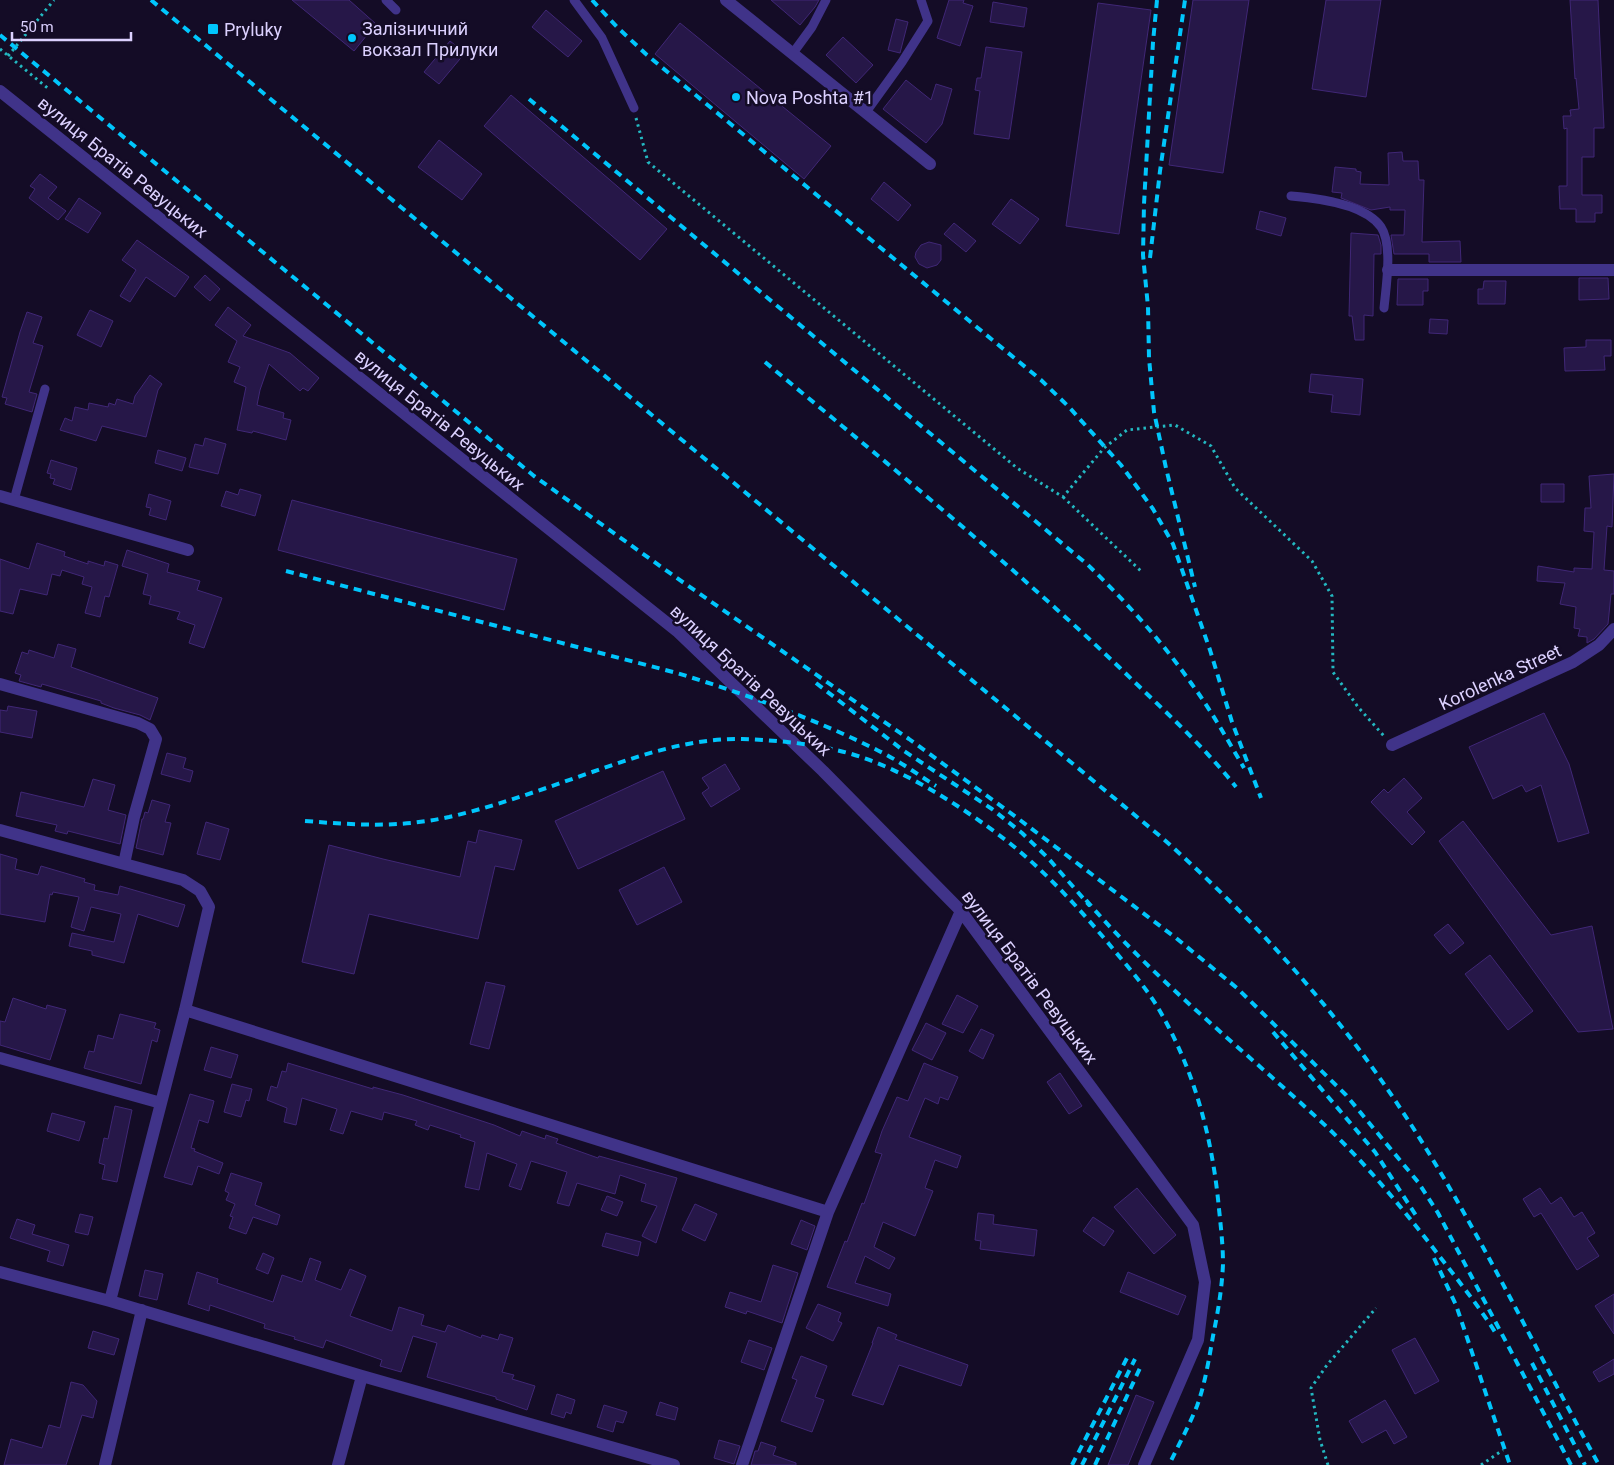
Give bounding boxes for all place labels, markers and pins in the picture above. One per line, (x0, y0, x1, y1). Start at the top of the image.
place label: Залізничний вокзал Прилуки (362, 18, 498, 60)
place label: Pryluky (224, 19, 283, 40)
marker: Pryluky (206, 22, 220, 36)
marker: Залізничний вокзал Прилуки (346, 32, 358, 44)
place label: Nova Poshta #1 (746, 87, 874, 108)
marker: Nova Poshta #1 (730, 91, 742, 103)

